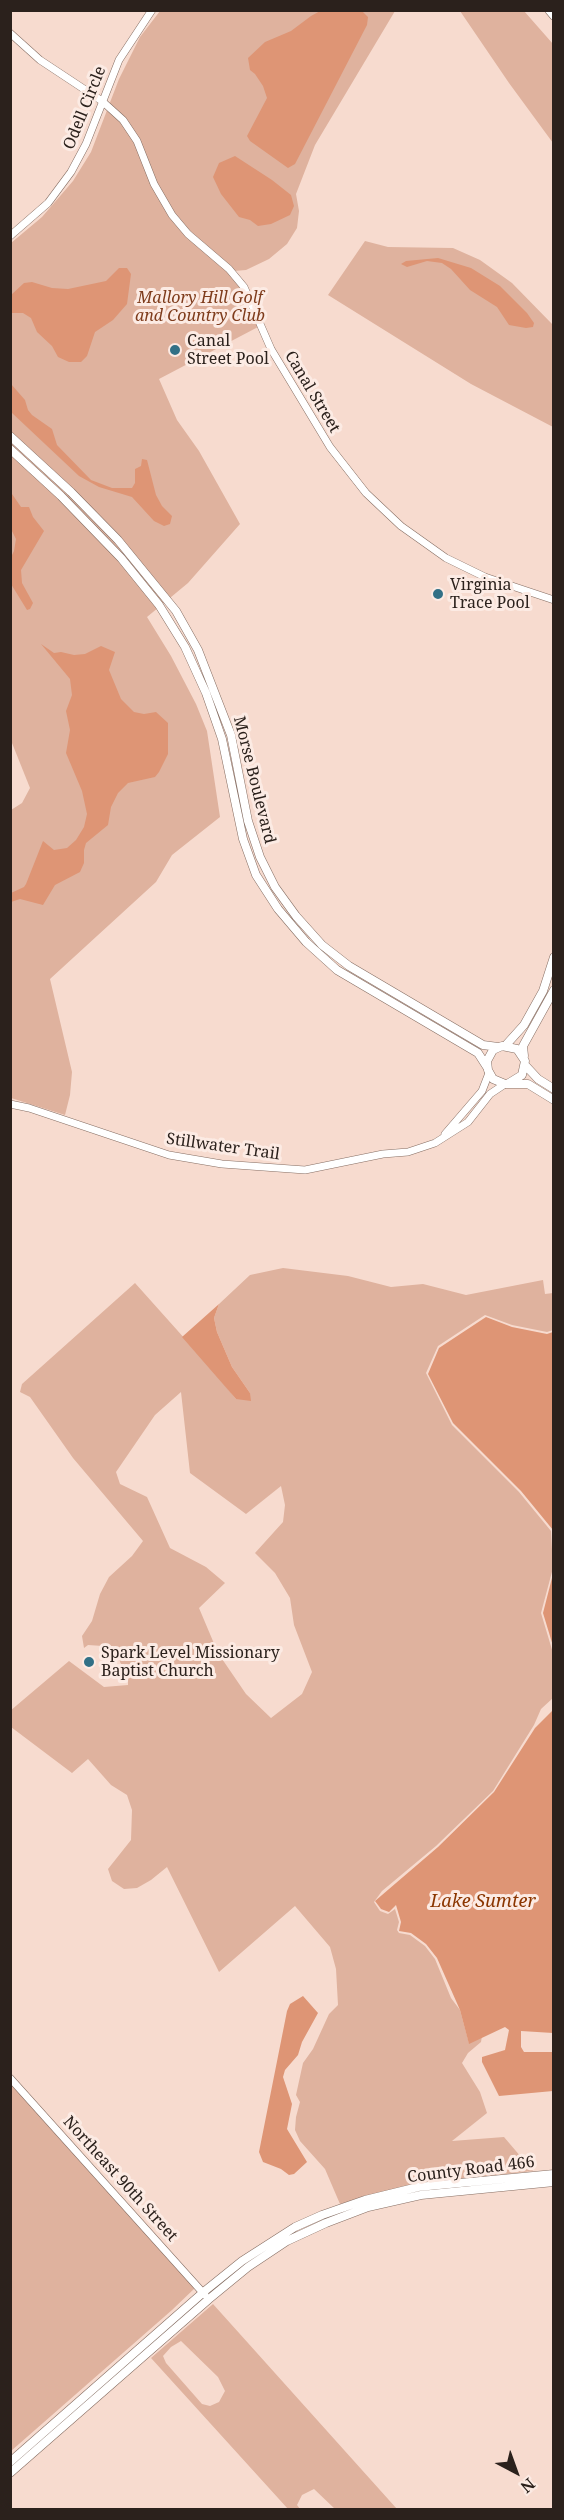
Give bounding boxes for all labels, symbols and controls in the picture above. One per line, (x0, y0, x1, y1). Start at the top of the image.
street label: Odell Circle (60, 64, 110, 152)
park label: Mallory Hill Golf and Country Club (135, 288, 265, 326)
place label: Canal Street Pool (187, 331, 269, 369)
marker: Canal Street Pool (168, 343, 182, 357)
street label: Canal Street (280, 348, 344, 436)
place label: Virginia Trace Pool (450, 575, 530, 613)
marker: Virginia Trace Pool (431, 587, 445, 601)
street label: Morse Boulevard (229, 714, 279, 846)
street label: Stillwater Trail (165, 1130, 281, 1164)
place label: Spark Level Missionary Baptist Church (101, 1643, 280, 1681)
marker: Spark Level Missionary Baptist Church (82, 1655, 96, 1669)
water label: Lake Sumter (430, 1891, 536, 1913)
street label: Northeast 90th Street (59, 2112, 181, 2246)
street label: County Road 466 (406, 2153, 536, 2187)
north arrow (486, 2442, 546, 2502)
text: N (516, 2473, 540, 2498)

